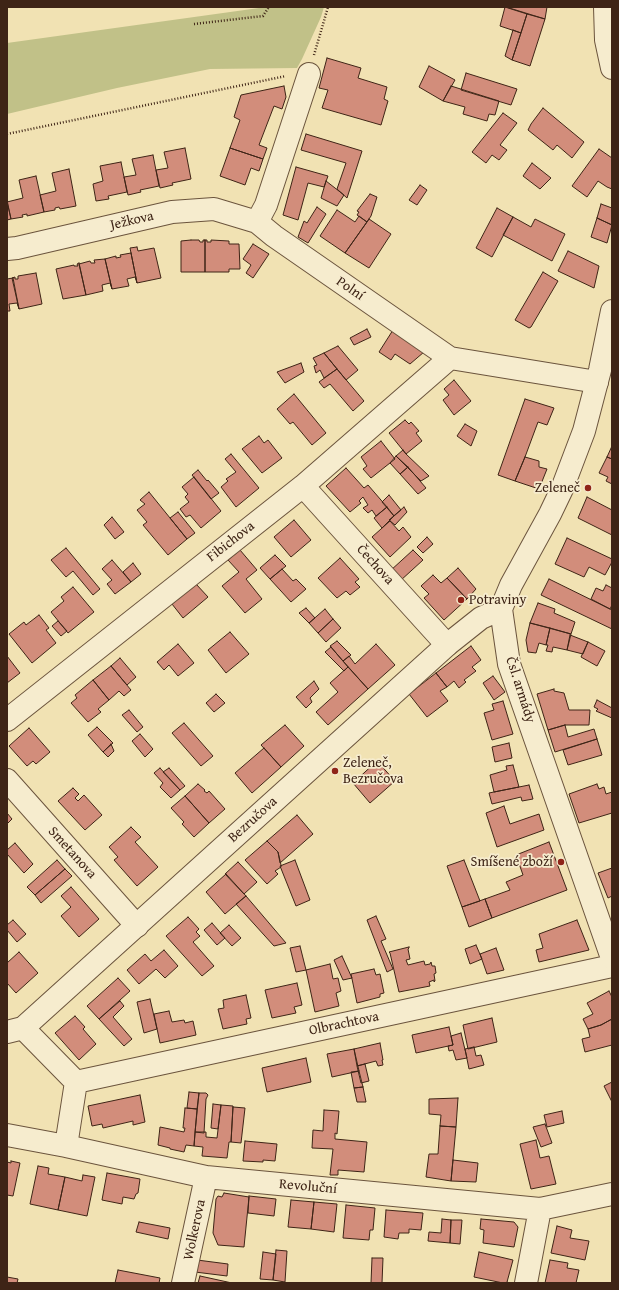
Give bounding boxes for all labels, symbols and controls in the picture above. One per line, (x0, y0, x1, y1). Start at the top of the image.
street label: Ježkova (109, 208, 155, 234)
street label: Polní (333, 273, 367, 305)
place label: Zeleneč (535, 480, 580, 496)
marker: Zeleneč (583, 483, 593, 493)
street label: Fibichova (204, 518, 258, 566)
street label: Čechova (353, 541, 397, 589)
place label: Potraviny (469, 592, 526, 608)
marker: Potraviny (456, 595, 466, 605)
street label: Čsl. armády (501, 655, 539, 725)
place label: Zeleneč, Bezručova (343, 755, 403, 788)
marker: Zeleneč, Bezručova (330, 766, 340, 776)
street label: Bezručova (225, 794, 281, 846)
street label: Smetanova (44, 823, 100, 883)
place label: Smíšené zboží (471, 854, 553, 870)
marker: Smíšené zboží (556, 857, 566, 867)
street label: Olbrachtova (308, 1008, 380, 1040)
street label: Revoluční (278, 1176, 338, 1198)
street label: Wolkerova (180, 1198, 210, 1262)

